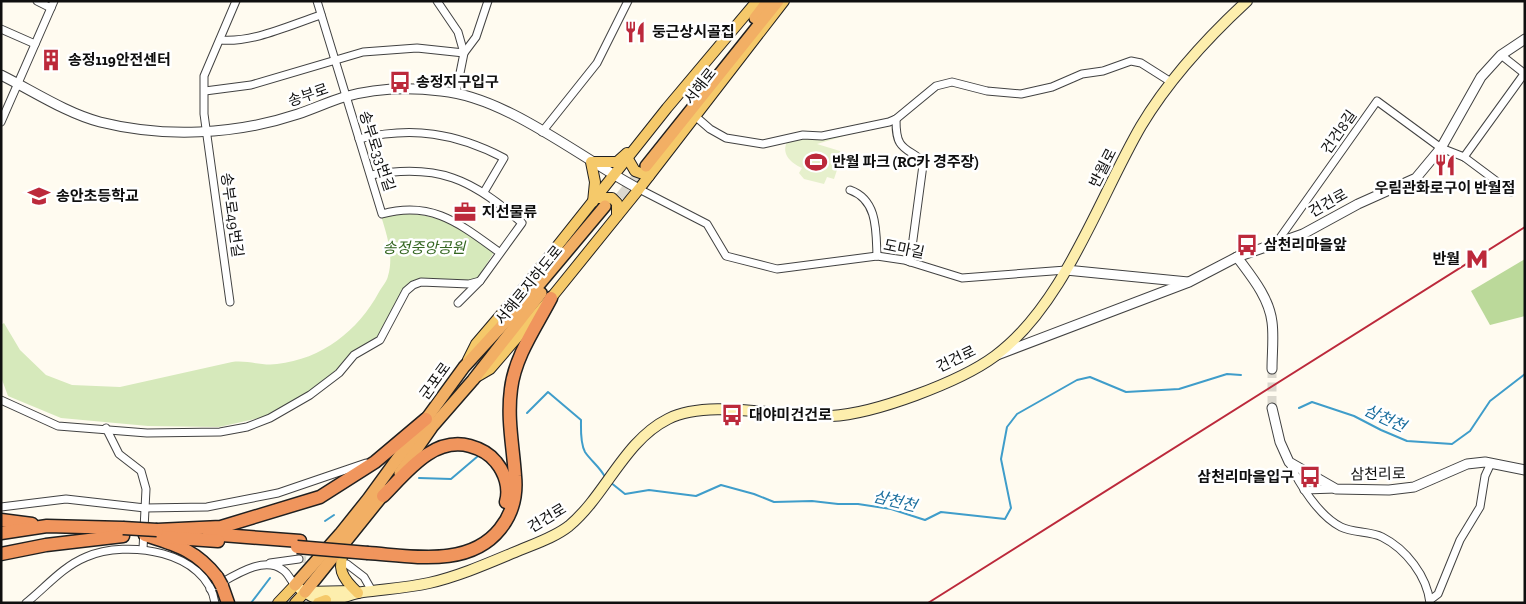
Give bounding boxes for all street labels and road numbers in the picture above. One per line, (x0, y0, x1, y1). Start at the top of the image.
street label: 서해로 (680, 64, 720, 108)
street label: 송부로 (285, 80, 331, 110)
street label: 건건8길 (1317, 107, 1361, 157)
street label: 송부로33번길 (356, 108, 398, 194)
street label: 반월로 (1086, 145, 1120, 191)
street label: 송부로49번길 (217, 172, 247, 258)
street label: 건건로 (1306, 185, 1350, 221)
street label: 도마길 (882, 236, 926, 262)
street label: 서해로지하도로 (492, 242, 566, 328)
street label: 건건로 (933, 342, 979, 376)
street label: 군포로 (416, 359, 454, 403)
street label: 삼천리로 (1350, 465, 1406, 483)
street label: 건건로 (525, 500, 569, 536)

